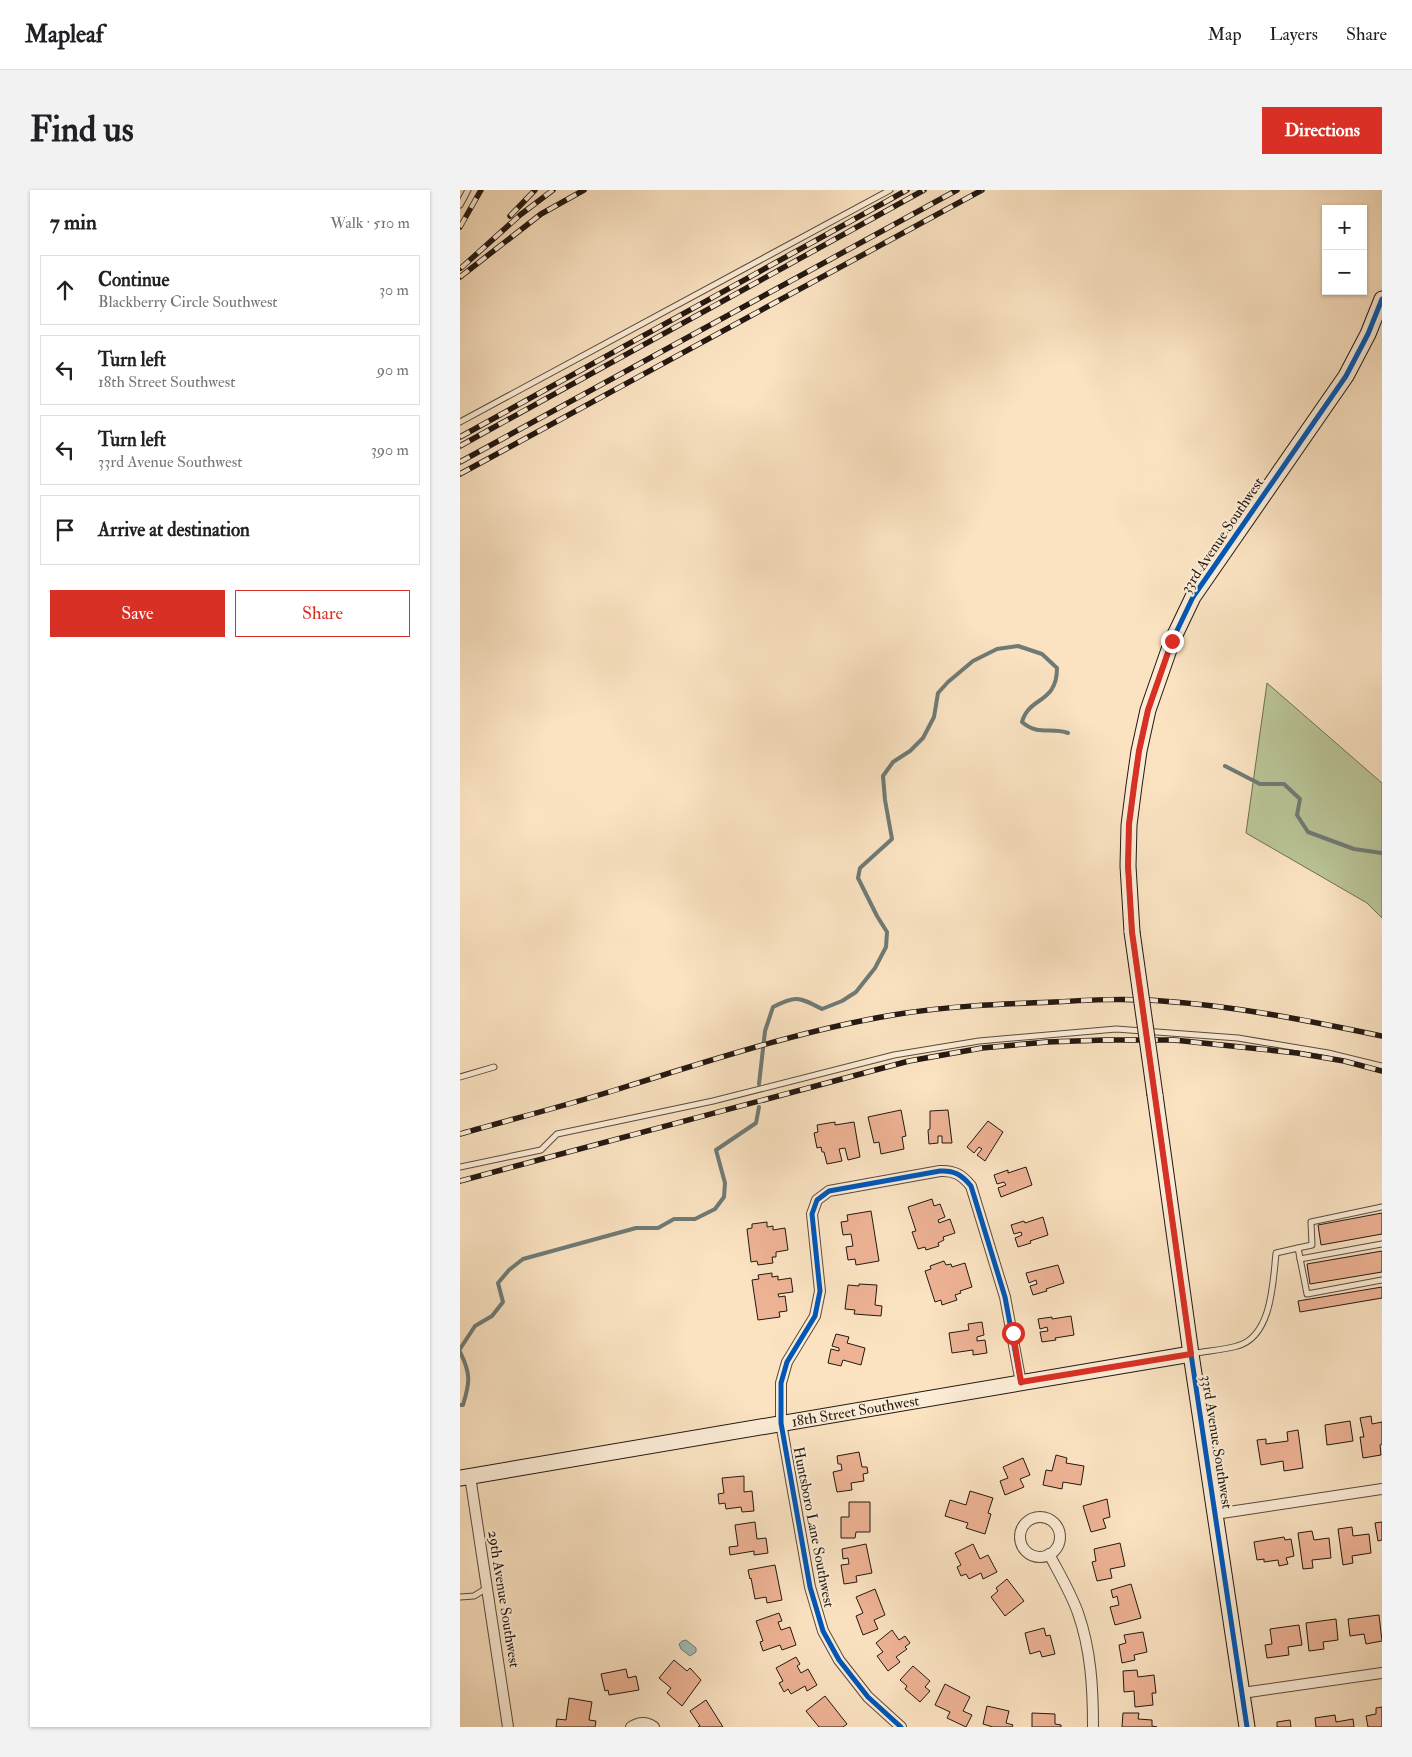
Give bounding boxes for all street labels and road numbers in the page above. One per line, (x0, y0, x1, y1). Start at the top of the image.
street label: 33rd Avenue Southwest (1177, 474, 1268, 597)
street label: 33rd Avenue Southwest (1197, 1374, 1236, 1511)
street label: 18th Street Southwest (790, 1391, 921, 1432)
street label: Huntsboro Lane Southwest (789, 1445, 838, 1609)
street label: 29th Avenue Southwest (483, 1529, 524, 1669)

